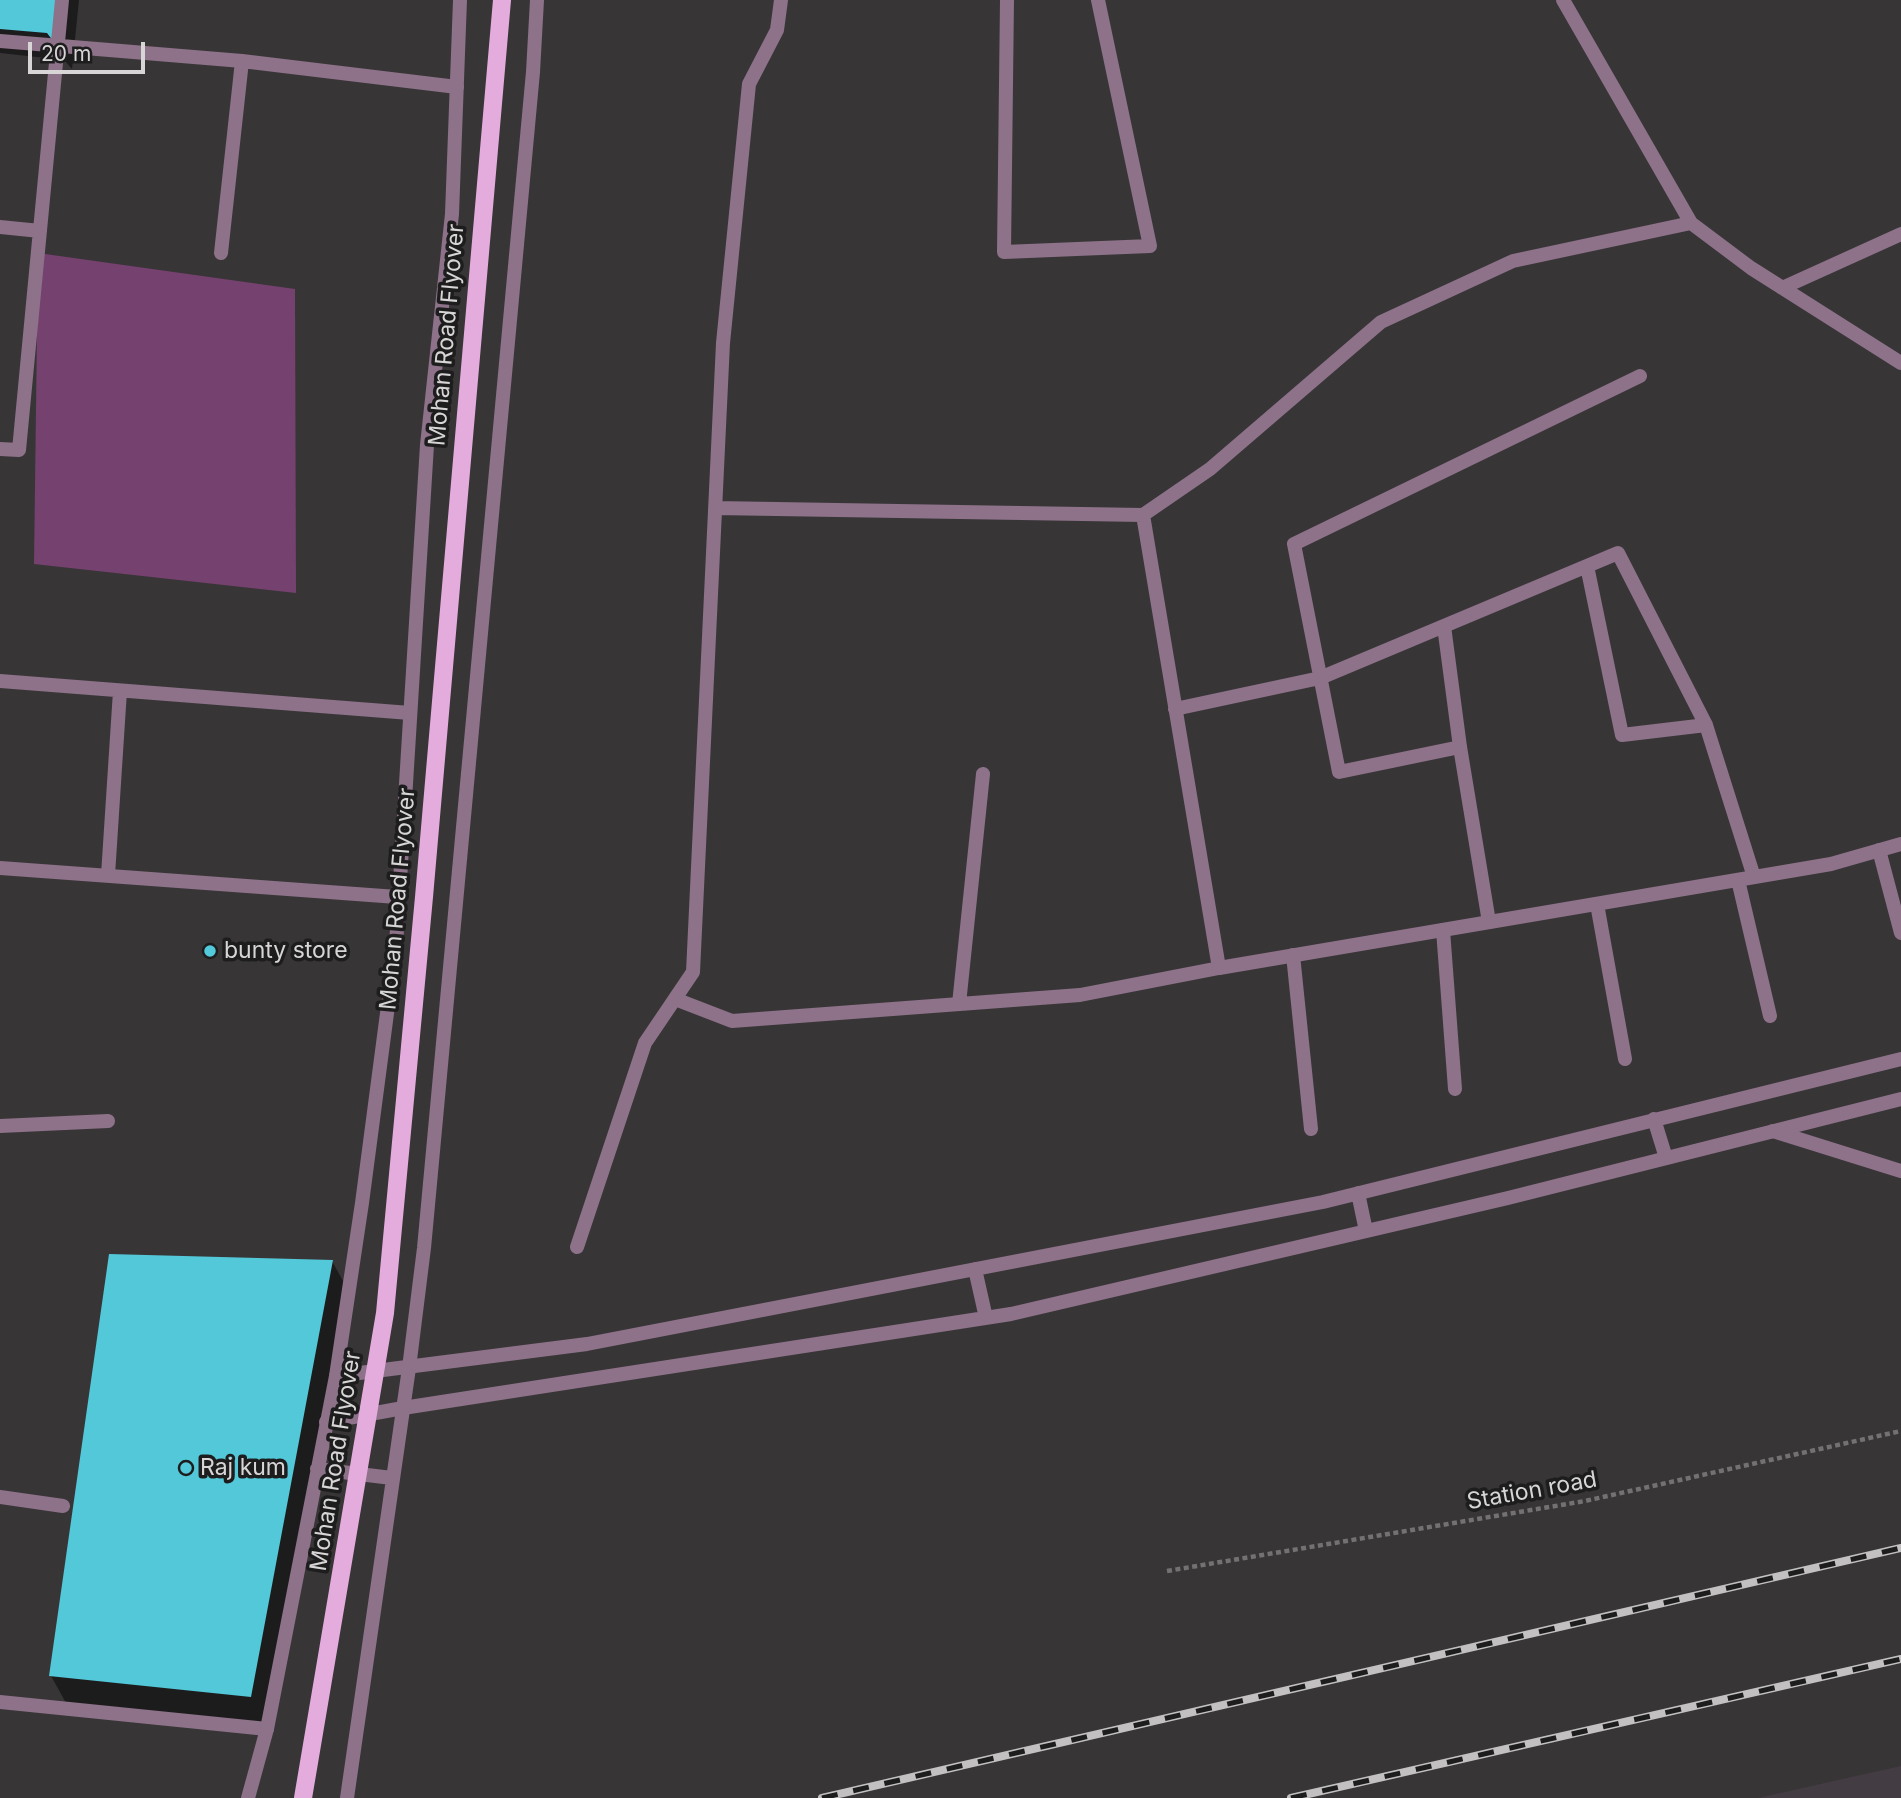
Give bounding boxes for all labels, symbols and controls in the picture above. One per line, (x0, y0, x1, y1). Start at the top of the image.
scale bar (32, 28, 149, 72)
text: 20 m (41, 41, 91, 66)
street label: Mohan Road Flyover (424, 223, 470, 447)
street label: Mohan Road Flyover (375, 787, 421, 1011)
place label: bunty store (224, 937, 348, 965)
marker: bunty store (202, 943, 218, 959)
street label: Mohan Road Flyover (305, 1349, 367, 1573)
place label: Raj kum (200, 1454, 286, 1482)
marker: Raj kum (178, 1460, 194, 1476)
street label: Station road (1465, 1466, 1599, 1516)

